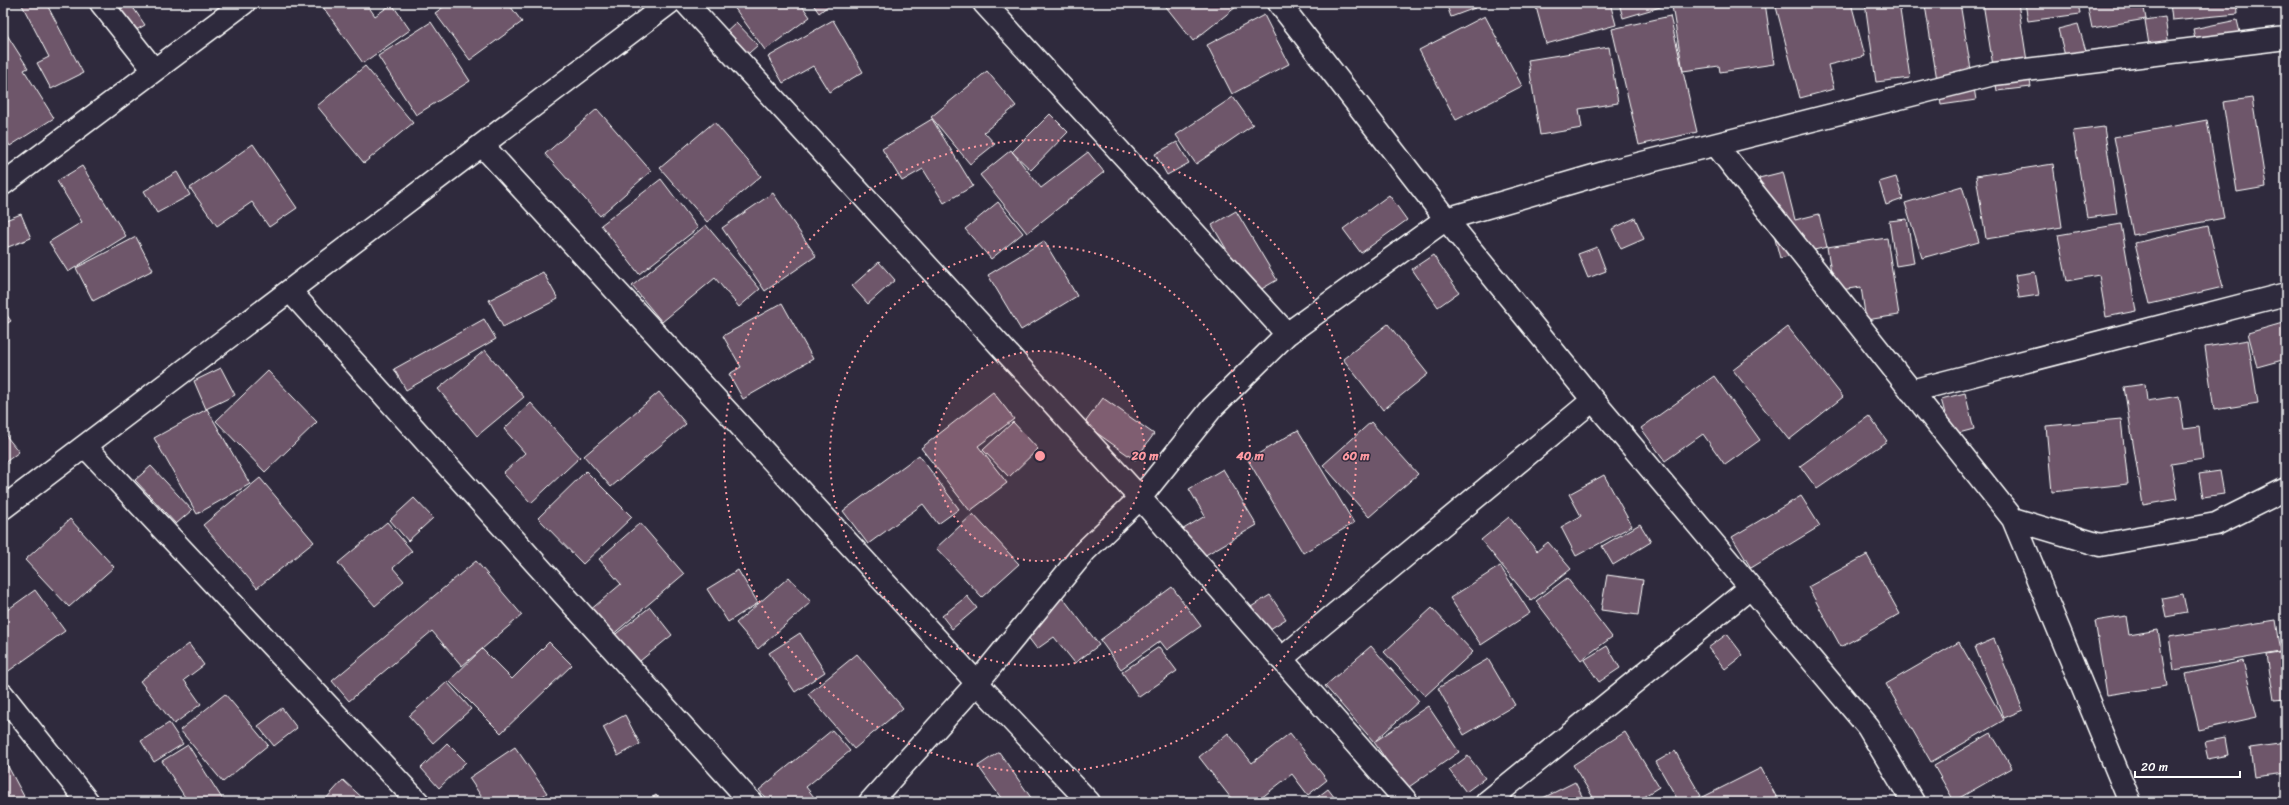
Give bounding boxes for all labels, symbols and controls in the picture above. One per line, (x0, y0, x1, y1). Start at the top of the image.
text: 20 m (1131, 445, 1159, 467)
text: 40 m (1235, 445, 1264, 467)
text: 60 m (1342, 445, 1370, 467)
centre of rings (1033, 449, 1047, 463)
scale bar (2135, 753, 2240, 779)
text: 20 m (2141, 756, 2168, 778)

